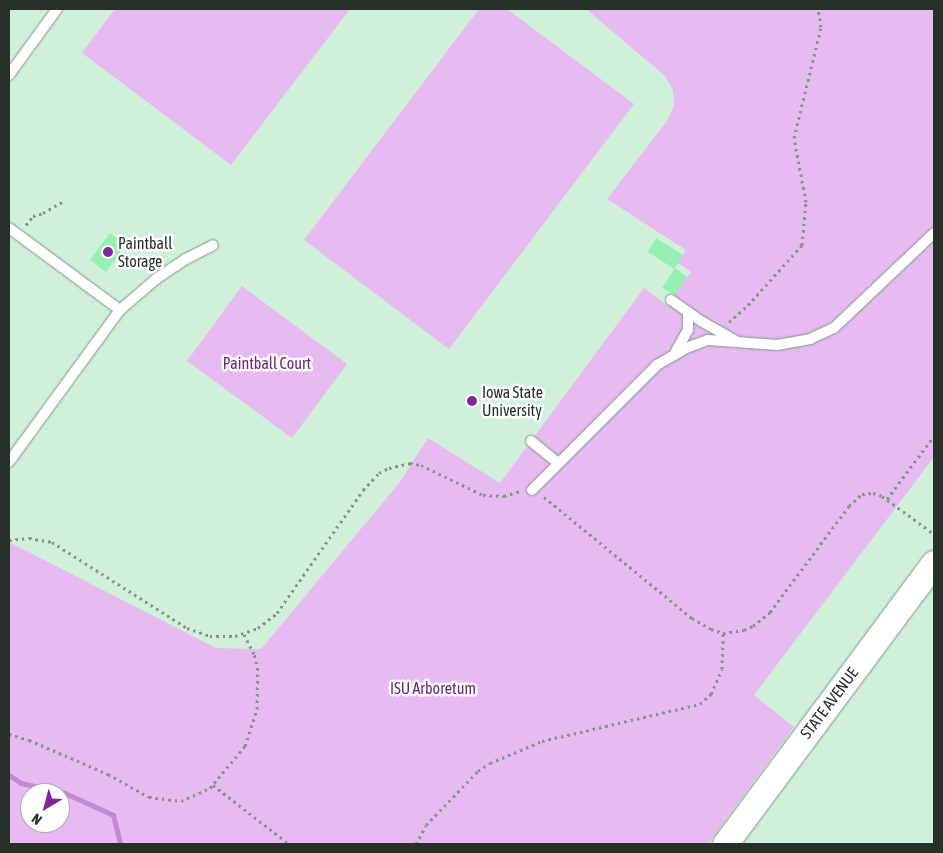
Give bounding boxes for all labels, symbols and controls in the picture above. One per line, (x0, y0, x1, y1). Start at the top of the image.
place label: Paintball Storage (118, 233, 173, 271)
marker: Paintball Storage (102, 246, 114, 258)
park label: Paintball Court (223, 353, 311, 373)
place label: Iowa State University (482, 382, 543, 420)
marker: Iowa State University (466, 395, 478, 407)
street label: STATE AVENUE (796, 664, 862, 742)
park label: ISU Arboretum (390, 678, 476, 698)
north arrow (20, 783, 70, 833)
text: N (28, 810, 45, 828)

